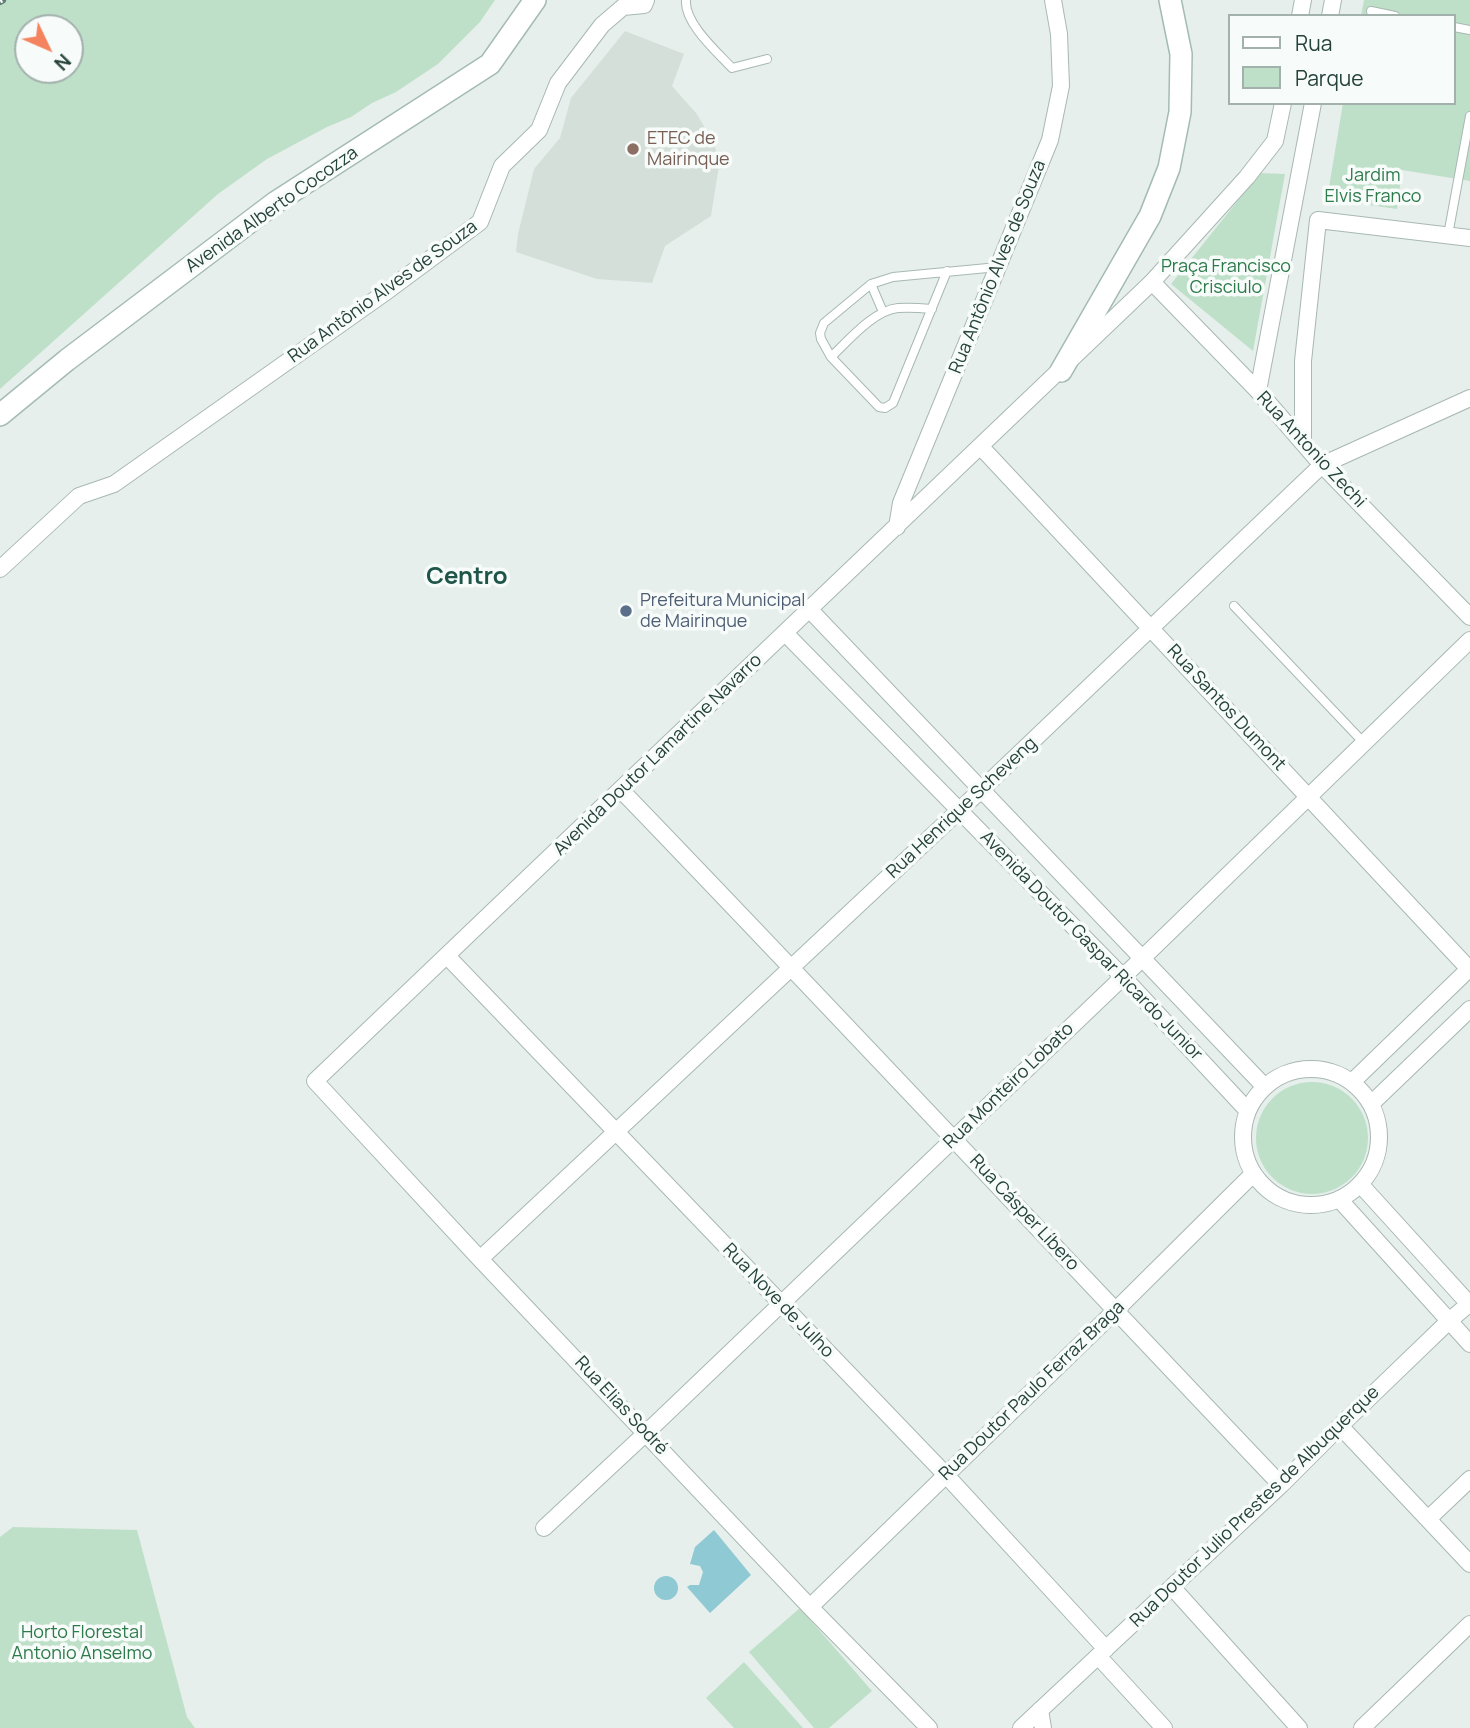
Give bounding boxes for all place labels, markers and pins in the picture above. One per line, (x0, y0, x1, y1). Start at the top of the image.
place label: ETEC de Mairinque (647, 128, 730, 170)
marker: ETEC de Mairinque (625, 141, 641, 157)
place label: Prefeitura Municipal de Mairinque (640, 590, 806, 632)
marker: Prefeitura Municipal de Mairinque (618, 603, 634, 619)

